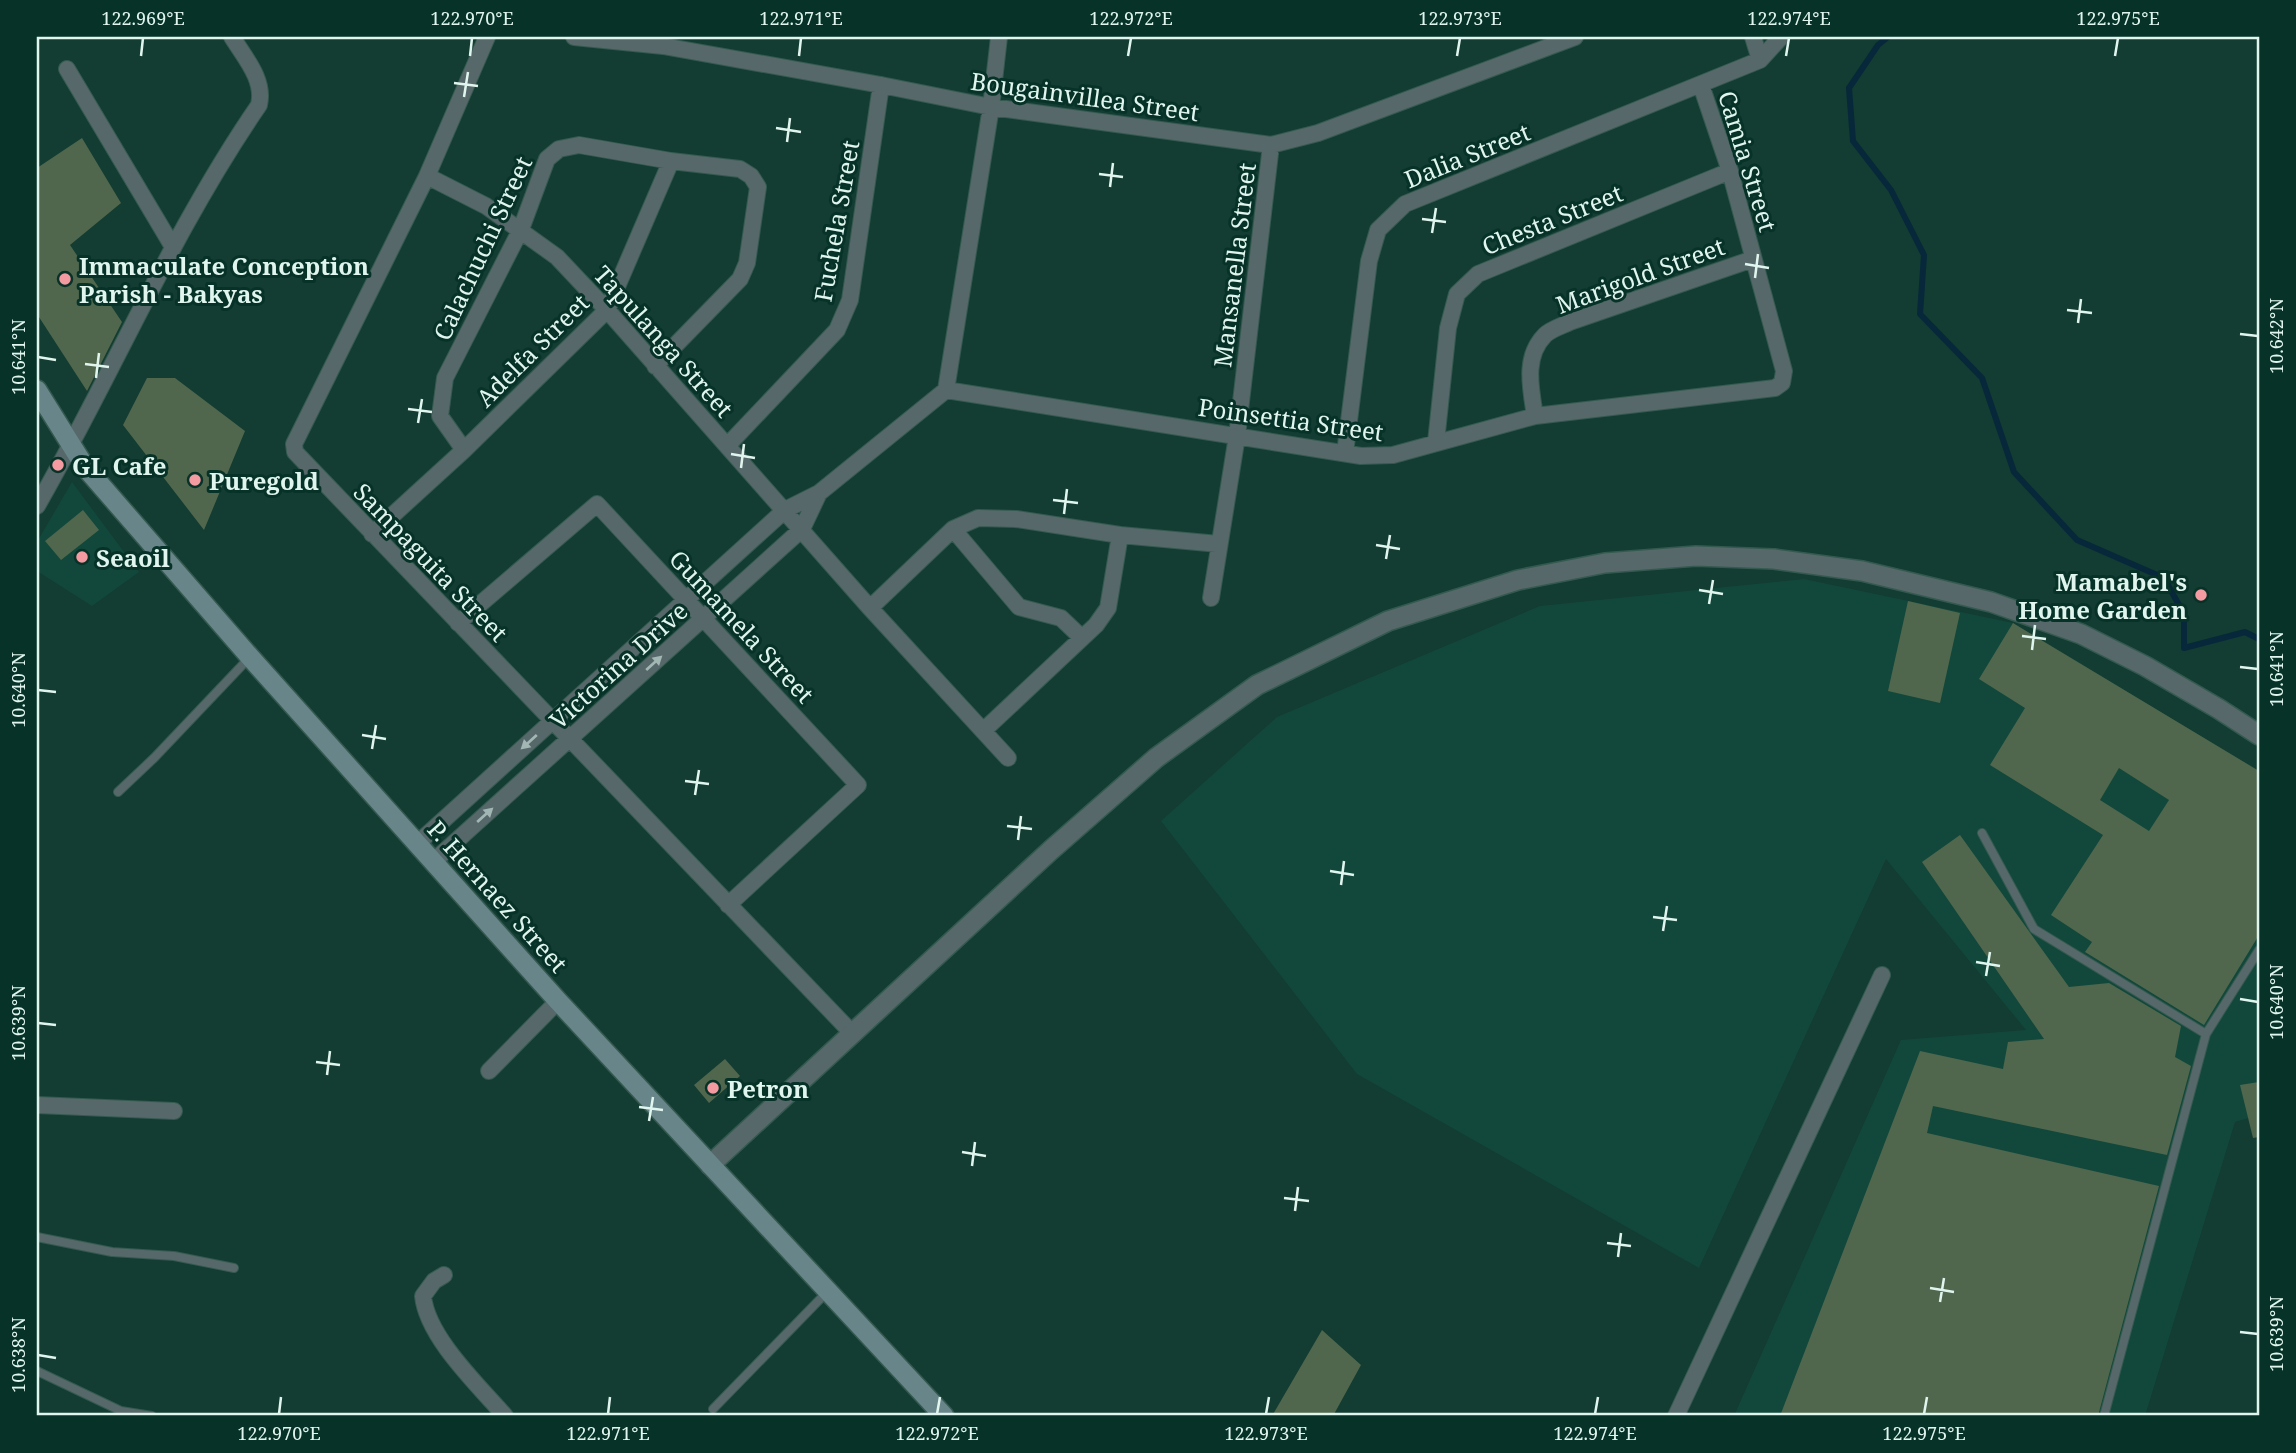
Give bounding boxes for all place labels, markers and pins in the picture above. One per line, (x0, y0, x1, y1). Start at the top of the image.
place label: Immaculate Conception Parish - Bakyas (79, 249, 369, 310)
marker: Immaculate Conception Parish - Bakyas (57, 271, 73, 287)
place label: GL Cafe (72, 449, 166, 482)
marker: GL Cafe (50, 457, 66, 473)
place label: Puregold (209, 464, 319, 497)
marker: Puregold (187, 472, 203, 488)
place label: Seaoil (96, 541, 170, 574)
marker: Seaoil (74, 549, 90, 565)
place label: Mamabel's Home Garden (2018, 565, 2187, 626)
marker: Mamabel's Home Garden (2193, 587, 2209, 603)
place label: Petron (727, 1072, 809, 1105)
marker: Petron (705, 1080, 721, 1096)

